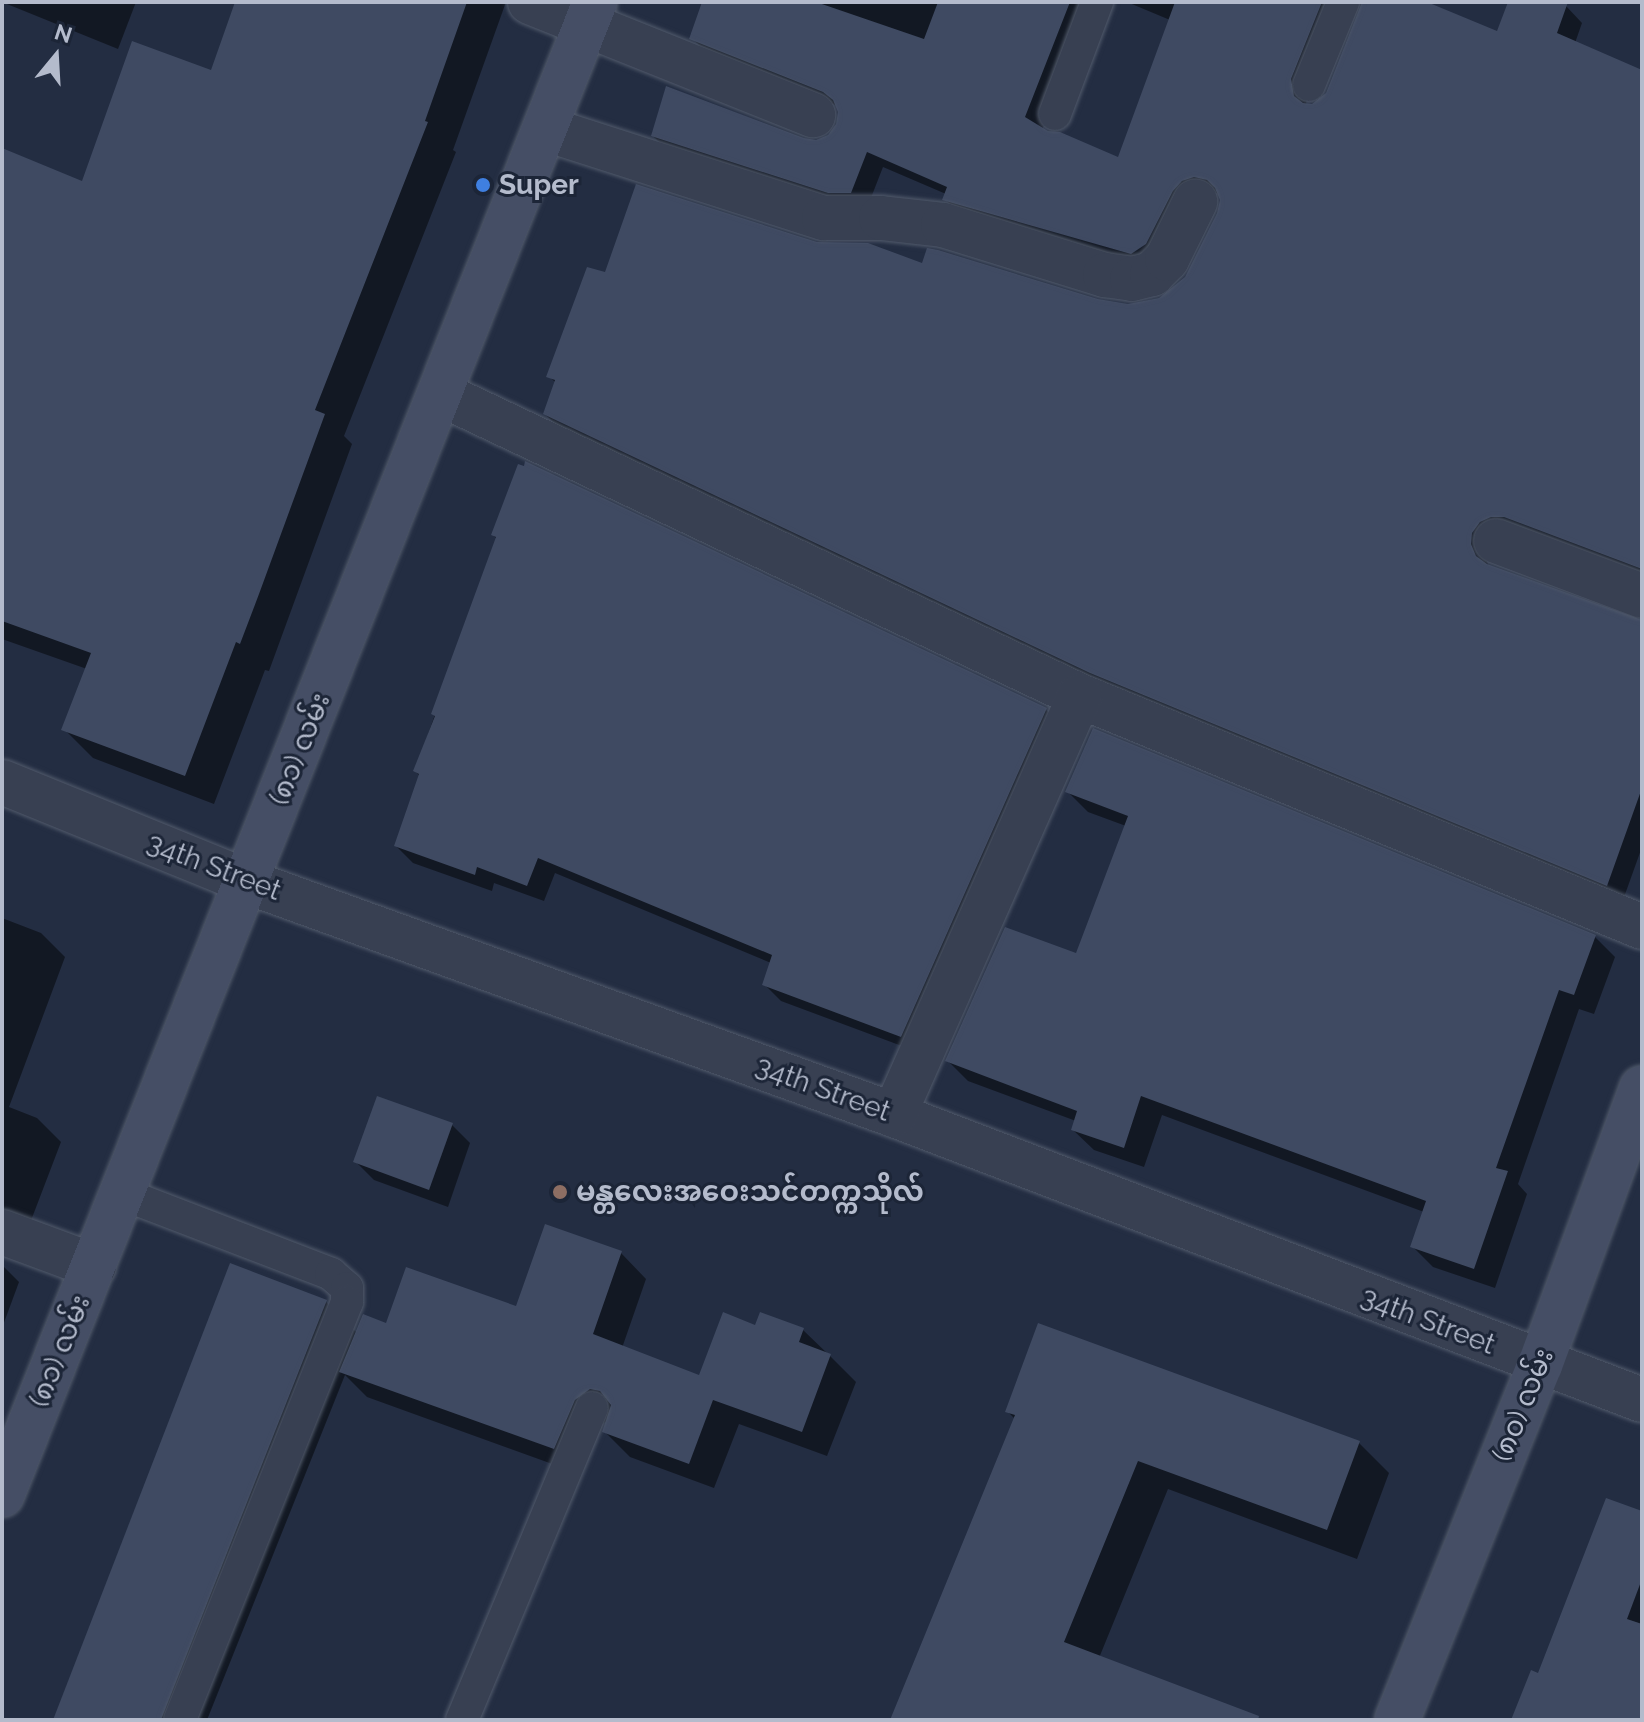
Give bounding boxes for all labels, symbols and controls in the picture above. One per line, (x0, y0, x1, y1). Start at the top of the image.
north arrow (16, 16, 96, 96)
text: N (51, 18, 75, 48)
place label: Super (499, 168, 579, 202)
marker: Super (474, 176, 492, 194)
street label: (၈၁) လမ်း (262, 688, 338, 810)
street label: 34th Street (142, 826, 286, 908)
street label: 34th Street (751, 1049, 895, 1129)
place label: မန္တလေးအဝေးသင်တက္ကသိုလ် (576, 1175, 924, 1209)
marker: မန္တလေးအဝေးသင်တက္ကသိုလ် (551, 1183, 569, 1201)
street label: 34th Street (1356, 1280, 1500, 1362)
street label: (၈၁) လမ်း (22, 1290, 98, 1412)
street label: (၈၀) လမ်း (1485, 1344, 1561, 1466)

